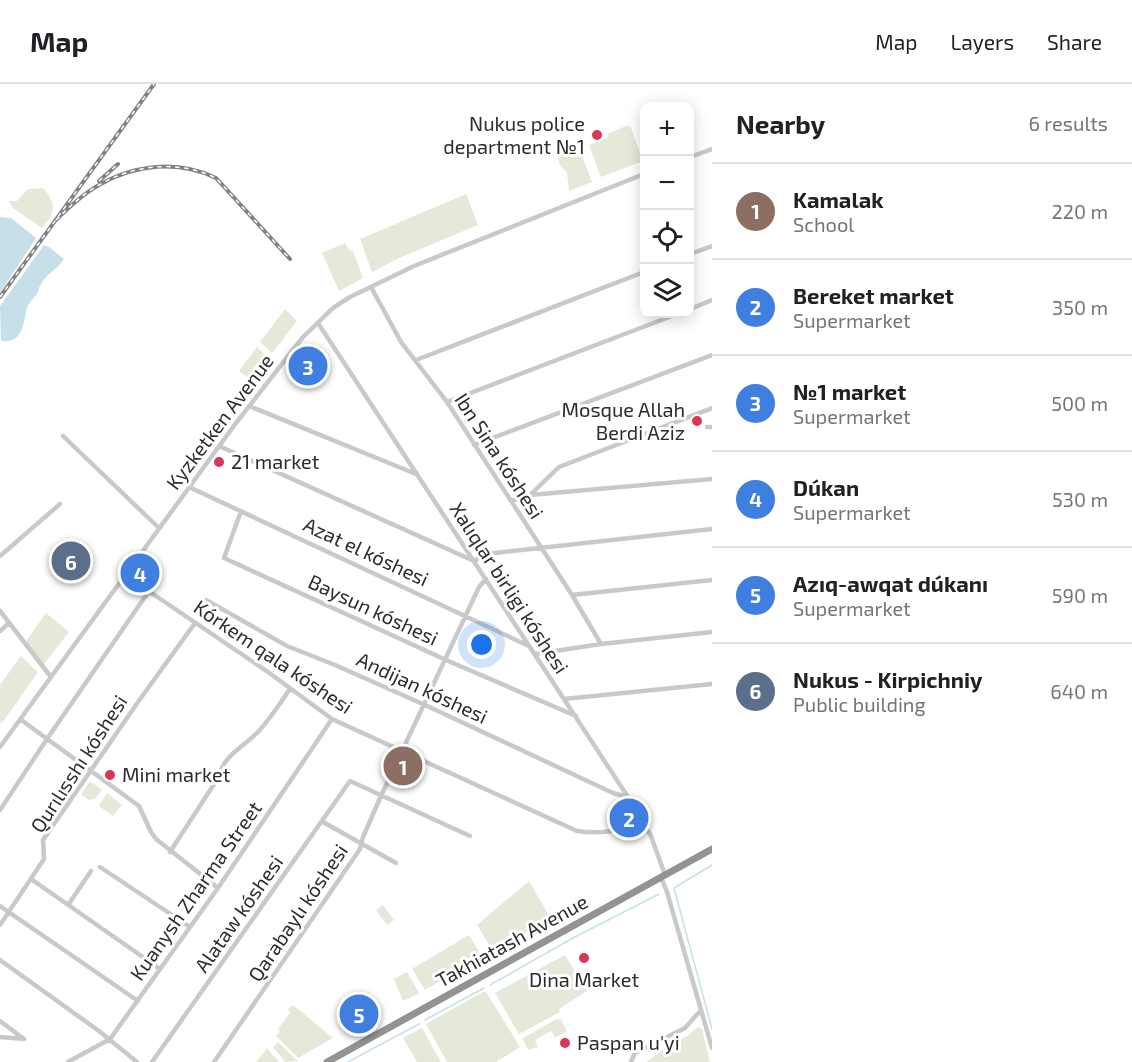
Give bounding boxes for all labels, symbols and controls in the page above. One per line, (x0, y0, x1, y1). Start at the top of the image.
text: Map (30, 24, 88, 58)
text: Map (875, 29, 917, 54)
text: Layers (950, 29, 1014, 54)
text: Share (1047, 29, 1102, 54)
map controls (640, 102, 694, 318)
button: + (640, 102, 694, 156)
text: Nearby (736, 108, 825, 139)
place label: Nukus police department №1 (443, 111, 585, 158)
text: 6 results (1028, 111, 1108, 135)
marker: Nukus police department №1 (590, 128, 604, 142)
button: − (640, 156, 694, 210)
text: Kamalak (793, 186, 883, 212)
text: 1 (751, 199, 760, 223)
text: 220 m (1051, 199, 1108, 223)
button: locate (640, 210, 694, 264)
text: School (793, 212, 854, 236)
button: layers (640, 264, 694, 318)
text: Bereket market (793, 282, 954, 308)
text: 2 (750, 295, 761, 319)
text: 350 m (1052, 295, 1108, 319)
text: Supermarket (793, 308, 911, 332)
pin: 3 (288, 344, 328, 388)
street label: Kyzketken Avenue (160, 349, 278, 494)
text: №1 market (793, 378, 906, 404)
street label: Ibn Sina kóshesi (450, 388, 549, 523)
text: 3 (750, 391, 761, 415)
text: 500 m (1051, 391, 1108, 415)
place label: Mosque Allah Berdi Aziz (562, 397, 685, 444)
text: Supermarket (793, 404, 911, 428)
marker: Mosque Allah Berdi Aziz (690, 414, 704, 428)
place label: 21 market (231, 449, 320, 473)
marker: 21 market (212, 455, 226, 469)
text: Dúkan (793, 474, 859, 500)
text: 4 (749, 487, 762, 511)
text: 530 m (1052, 487, 1108, 511)
street label: Xalıqlar birligi kóshesi (446, 497, 574, 678)
text: Supermarket (793, 500, 911, 524)
street label: Azat el kóshesi (300, 512, 433, 591)
pin: 6 (52, 538, 90, 584)
pin: 4 (120, 550, 160, 596)
street label: Baysun kóshesi (305, 569, 442, 650)
text: Azıq-awqat dúkanı (793, 570, 988, 596)
text: 5 (750, 583, 761, 607)
text: 590 m (1052, 583, 1108, 607)
street label: Kórkem qala kóshesi (190, 594, 357, 718)
text: Supermarket (793, 596, 911, 620)
your location (467, 630, 496, 659)
street label: Andijan kóshesi (353, 646, 492, 728)
text: Nukus - Kirpichniy (793, 666, 982, 692)
text: 6 (750, 679, 761, 703)
text: 640 m (1050, 679, 1108, 703)
street label: Qurılısshı kóshesi (25, 690, 132, 837)
text: Public building (793, 692, 926, 716)
pin: 1 (384, 744, 422, 788)
place label: Mini market (122, 762, 231, 786)
marker: Mini market (103, 768, 117, 782)
street label: Kuanysh Zharma Street (124, 796, 266, 985)
pin: 2 (610, 796, 648, 840)
street label: Qarabaylı kóshesi (242, 839, 352, 986)
street label: Alataw kóshesi (189, 850, 287, 977)
street label: Takhiatash Avenue (431, 888, 592, 992)
marker: Dina Market (577, 951, 591, 965)
place label: Dina Market (529, 967, 639, 991)
pin: 5 (340, 992, 378, 1036)
place label: Paspan u'yi (577, 1030, 680, 1054)
marker: Paspan u'yi (558, 1036, 572, 1050)

